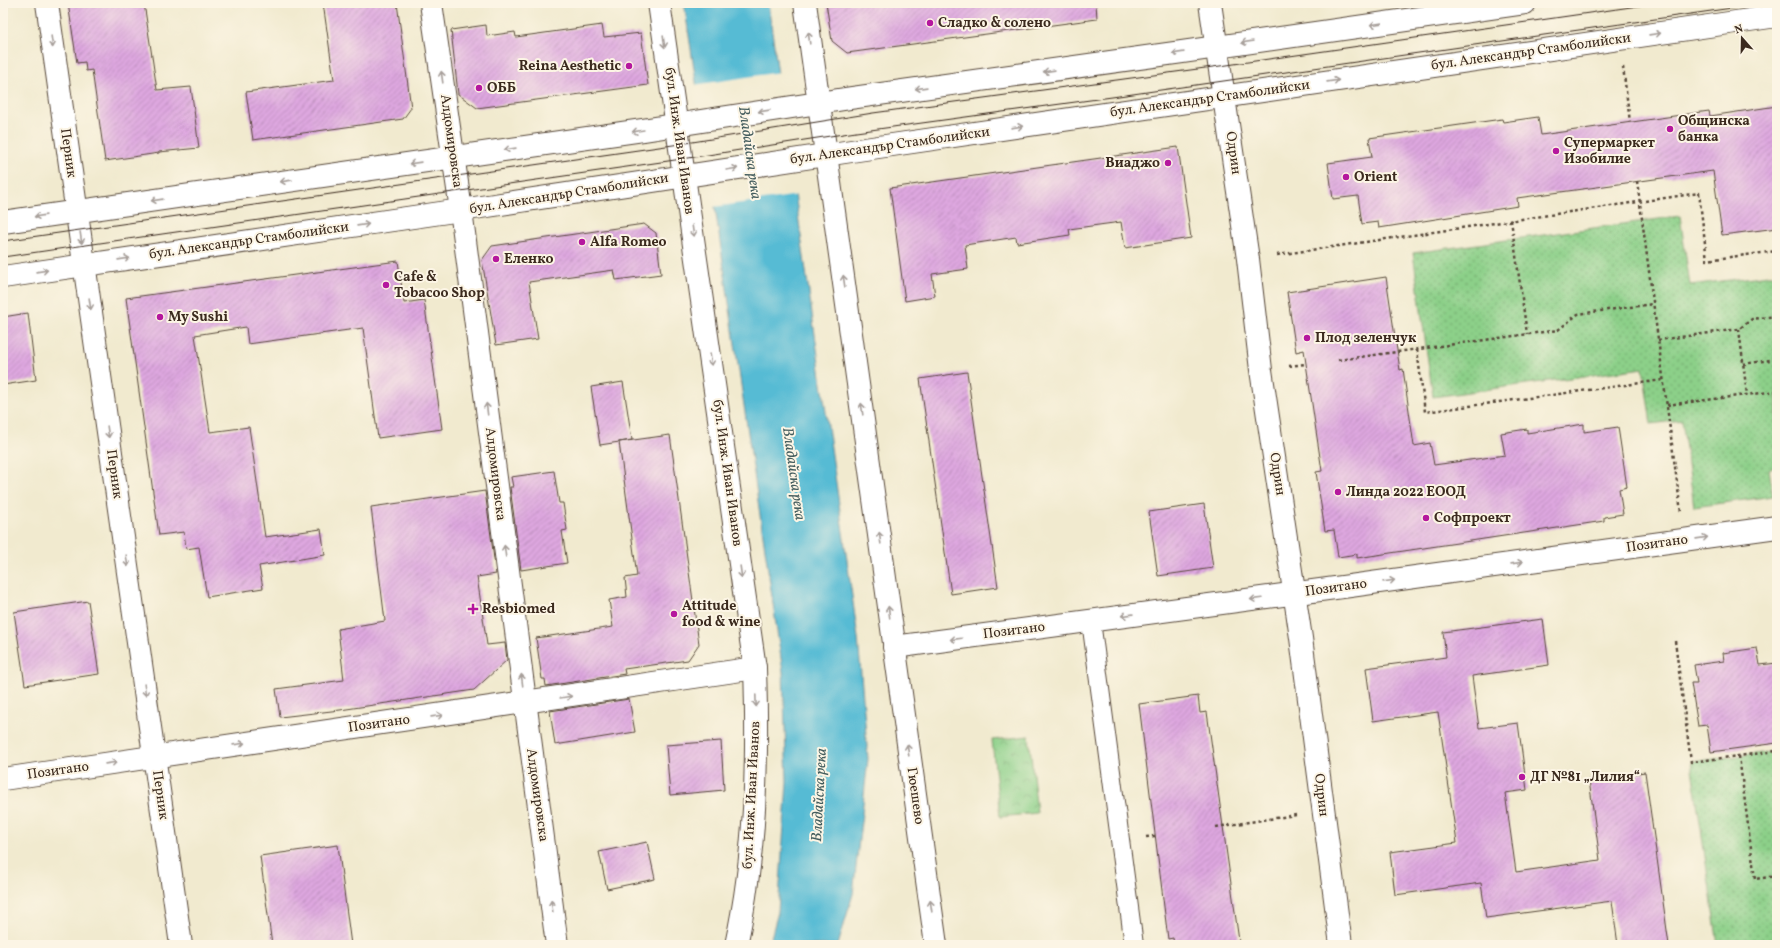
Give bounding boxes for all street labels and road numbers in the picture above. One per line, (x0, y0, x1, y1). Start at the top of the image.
street label: бул. Александър Стамболийски (1430, 29, 1632, 75)
street label: бул. Инж. Иван Иванов (659, 66, 699, 216)
street label: бул. Александър Стамболийски (1109, 76, 1311, 122)
street label: Алдомировска (435, 93, 467, 189)
street label: бул. Александър Стамболийски (789, 123, 991, 169)
street label: Перник (55, 127, 81, 179)
street label: Одрин (1221, 130, 1245, 176)
street label: бул. Александър Стамболийски (468, 169, 670, 219)
street label: бул. Александър Стамболийски (148, 218, 350, 264)
street label: бул. Инж. Иван Иванов (707, 398, 747, 548)
street label: Алдомировска (480, 426, 510, 522)
street label: Перник (101, 448, 127, 500)
street label: Одрин (1264, 451, 1290, 497)
street label: Позитано (1625, 530, 1689, 558)
street label: Позитано (1304, 574, 1368, 602)
street label: Позитано (982, 618, 1046, 644)
street label: Позитано (347, 710, 411, 738)
street label: бул. Инж. Иван Иванов (739, 721, 765, 869)
street label: Алдомировска (521, 747, 553, 843)
street label: Позитано (26, 757, 90, 785)
street label: Гюешево (902, 766, 928, 826)
street label: Перник (147, 769, 173, 821)
street label: Одрин (1309, 772, 1333, 818)

